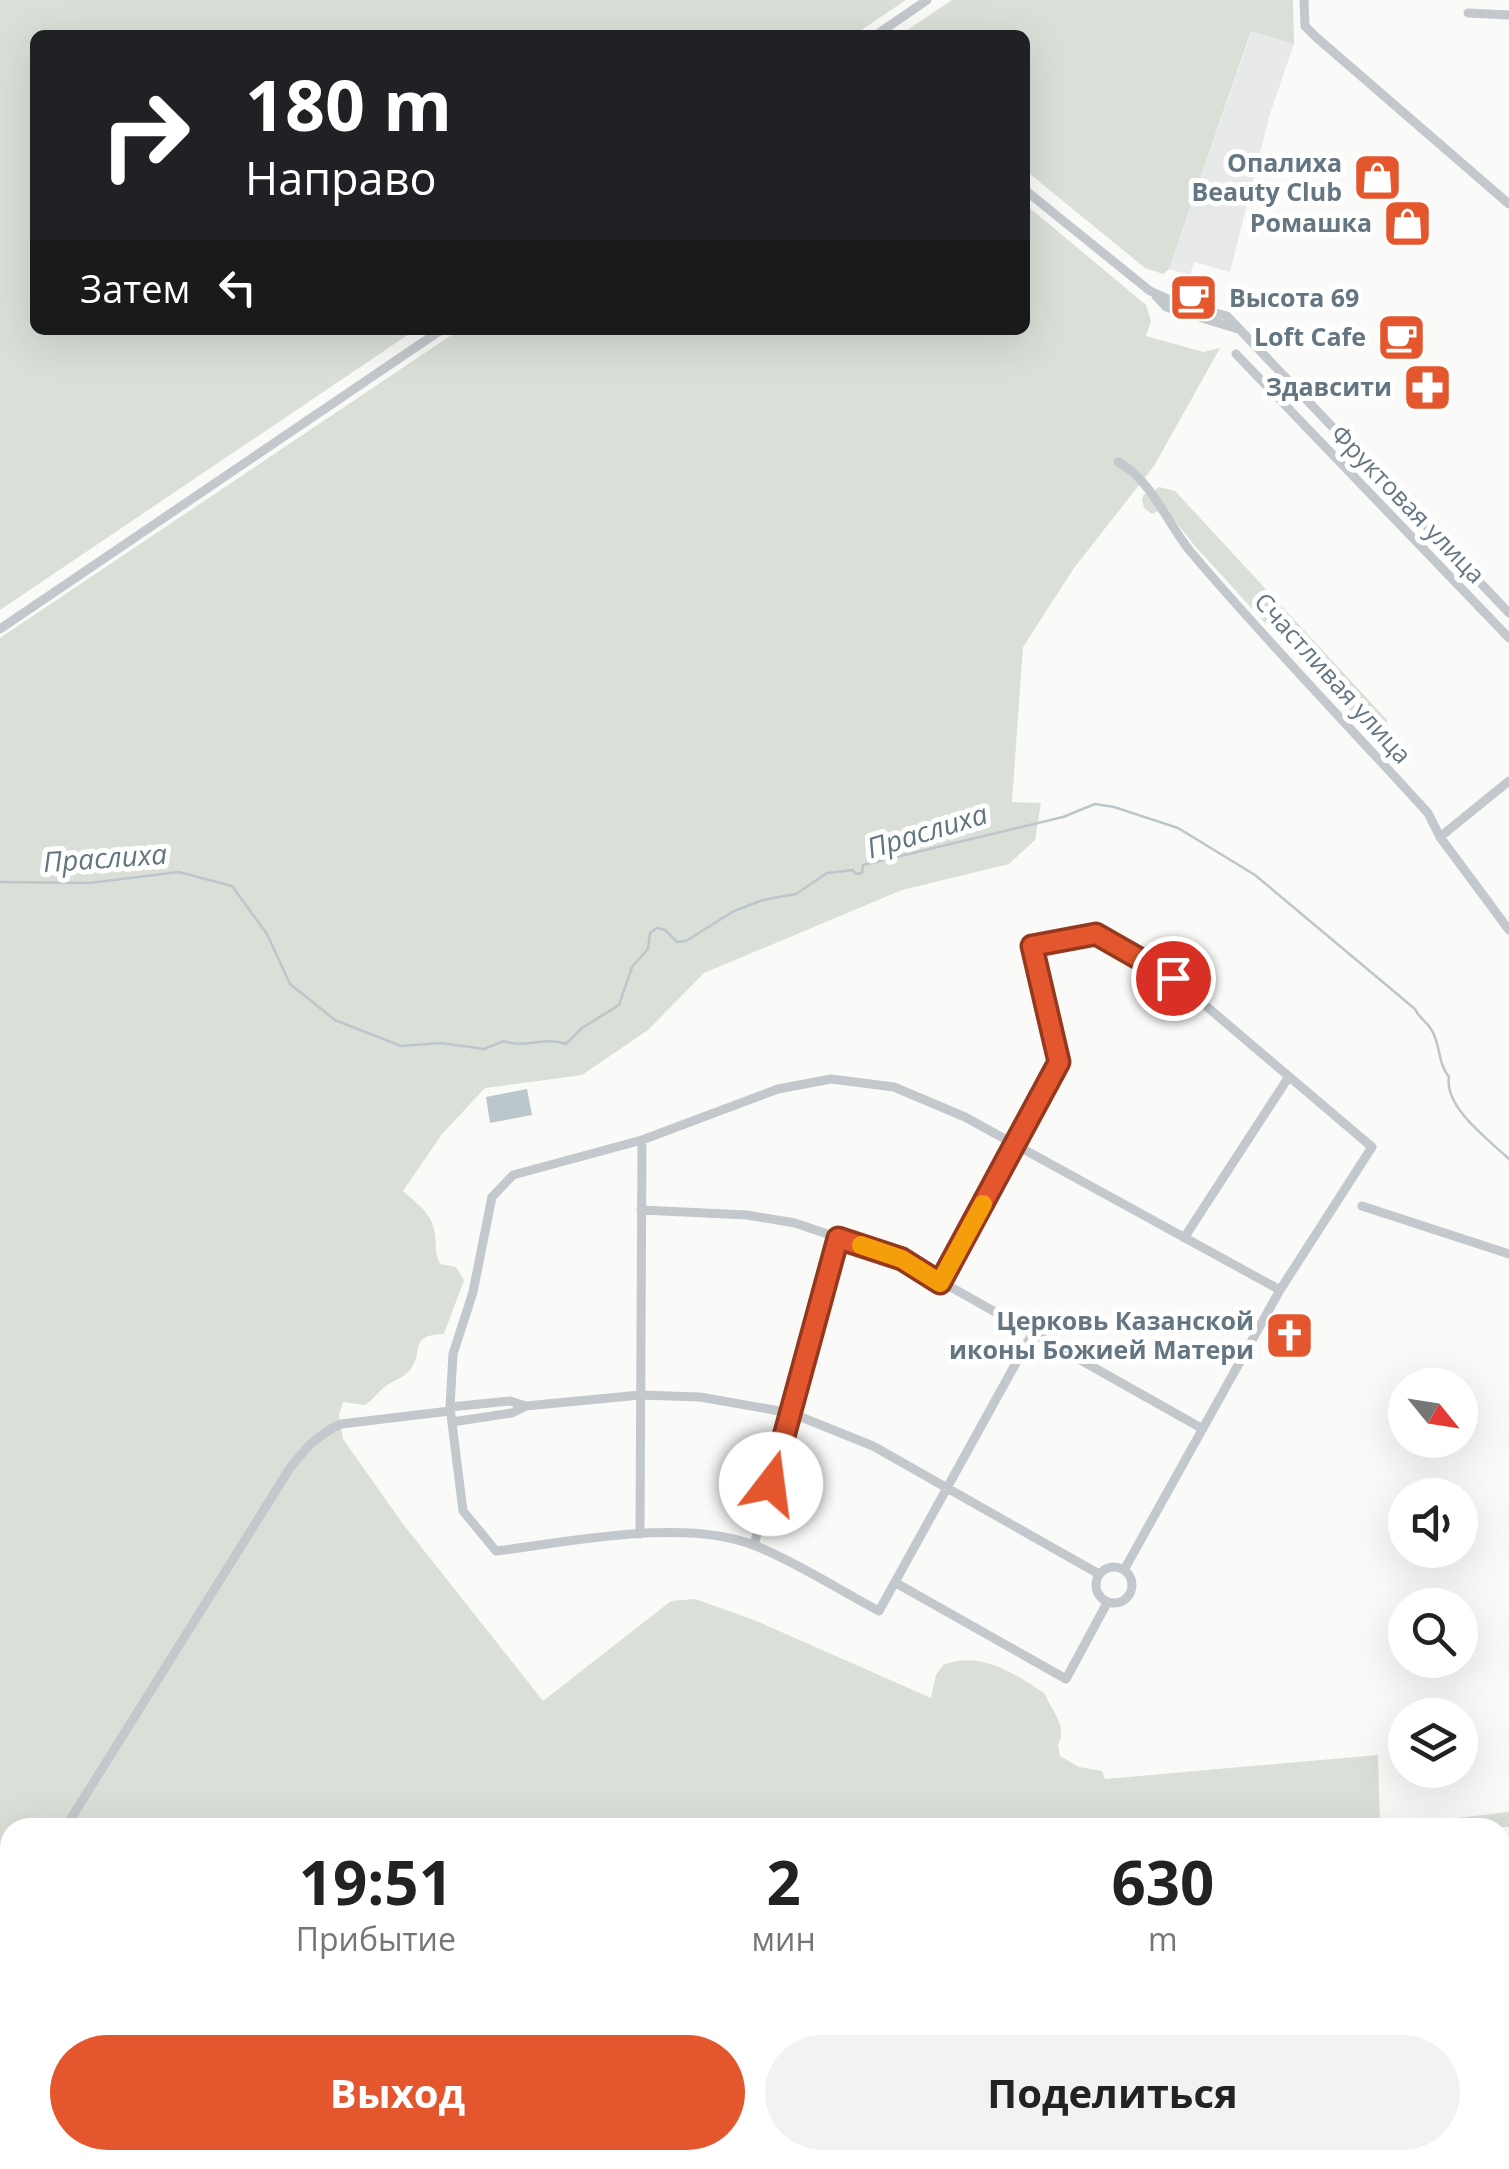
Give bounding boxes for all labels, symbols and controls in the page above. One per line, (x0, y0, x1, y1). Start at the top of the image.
text: 180 m (245, 56, 452, 152)
icon: right (80, 70, 210, 200)
place label: Опалиха Beauty Club (1192, 145, 1342, 208)
text: Направо (245, 147, 437, 208)
shop icon: Опалиха Beauty Club (1351, 151, 1403, 203)
shop icon: Ромашка (1381, 197, 1433, 249)
place label: Ромашка (1250, 205, 1372, 239)
icon: left (210, 260, 265, 315)
text: Затем (80, 262, 190, 314)
cafe icon: Высота 69 (1168, 272, 1220, 324)
place label: Высота 69 (1229, 280, 1359, 314)
cafe icon: Loft Cafe (1375, 311, 1427, 363)
place label: Loft Cafe (1254, 319, 1366, 353)
pharmacy icon: Здавсити (1401, 361, 1453, 413)
place label: Здавсити (1266, 369, 1392, 403)
street label: Фруктовая улица (1324, 417, 1493, 590)
street label: Счастливая улица (1248, 584, 1420, 770)
water label: Праслиха (862, 794, 992, 866)
water label: Праслиха (42, 834, 168, 880)
pin (1131, 936, 1216, 1021)
icon: arrive (1146, 951, 1201, 1006)
place label: Церковь Казанской иконы Божией Матери (949, 1303, 1254, 1366)
church icon: Церковь Казанской иконы Божией Матери (1263, 1309, 1315, 1361)
north arrow (1388, 1368, 1478, 1458)
map controls (1388, 1368, 1478, 1788)
position arrow (719, 1432, 823, 1536)
button: sound (1388, 1478, 1478, 1568)
button: search (1388, 1588, 1478, 1678)
button: layers (1388, 1698, 1478, 1788)
text: 19:51 (299, 1841, 453, 1923)
text: 2 (766, 1841, 801, 1923)
text: 630 (1111, 1841, 1214, 1923)
text: Прибытие (296, 1917, 456, 1960)
text: мин (752, 1917, 816, 1960)
text: m (1148, 1917, 1178, 1960)
button: Выход (50, 2035, 745, 2150)
button: Поделиться (765, 2035, 1460, 2150)

